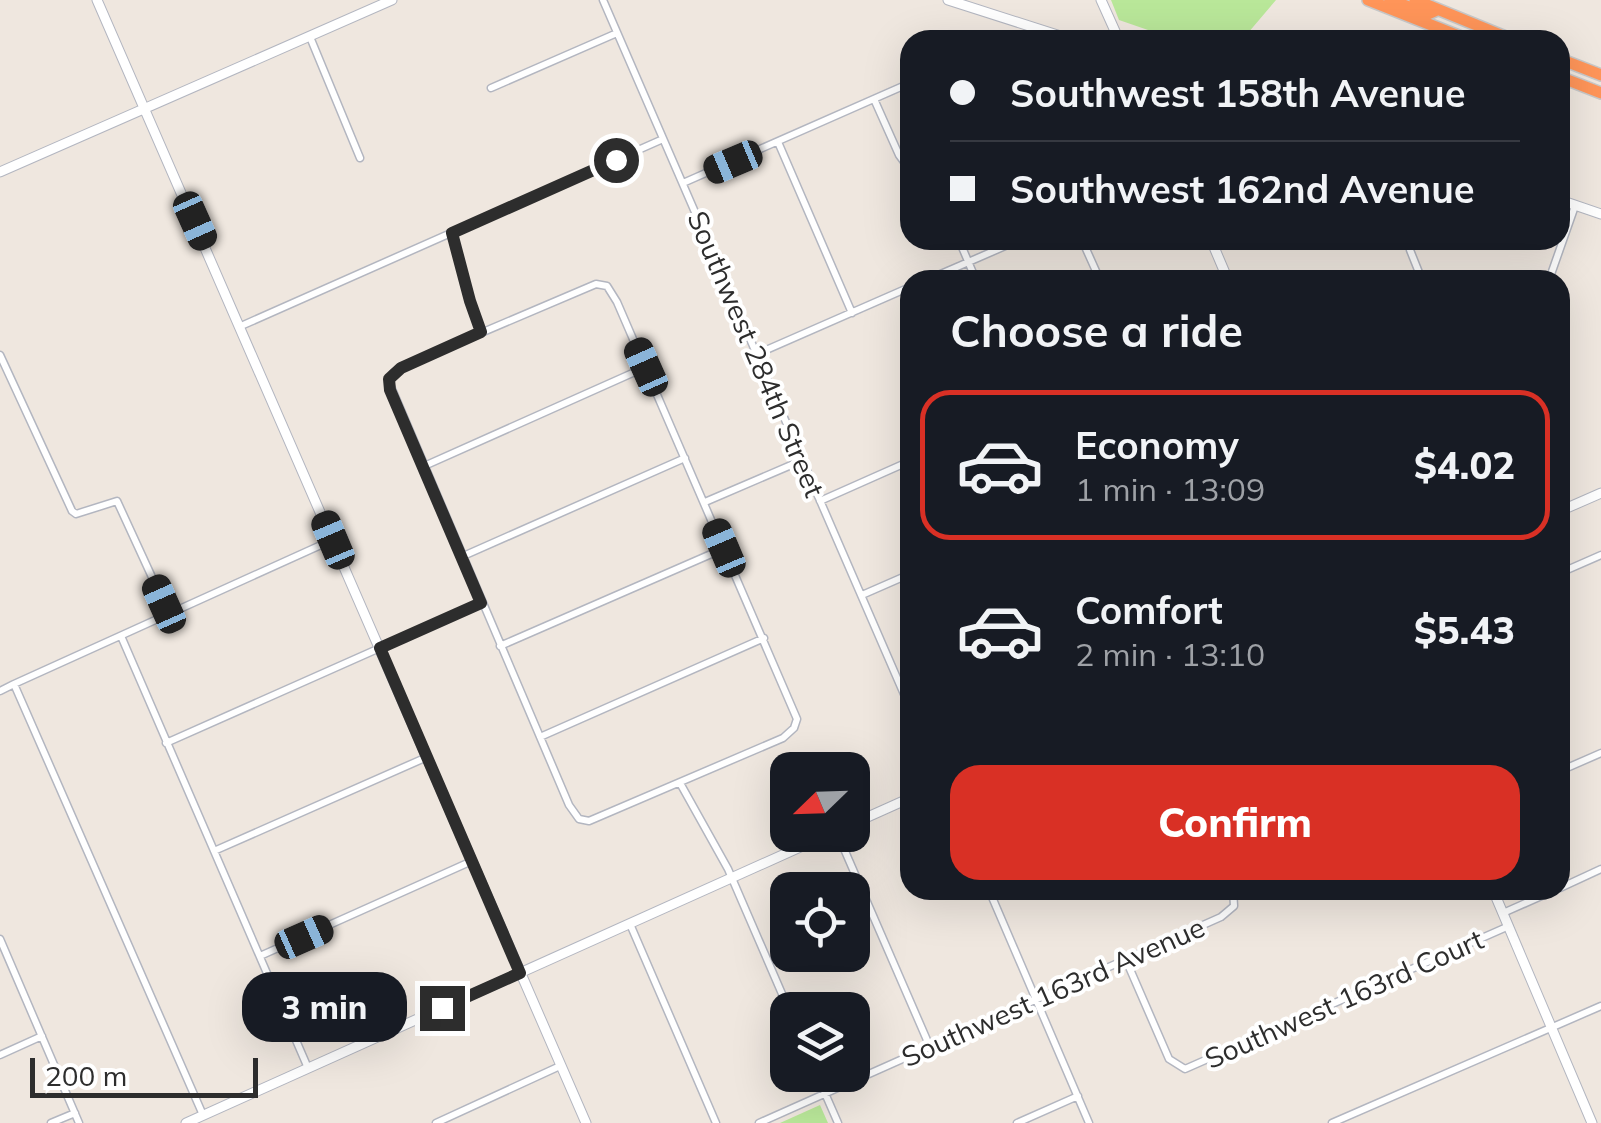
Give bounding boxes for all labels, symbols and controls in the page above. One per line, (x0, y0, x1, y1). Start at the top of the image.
text: Southwest 158th Avenue (1010, 69, 1466, 117)
car (700, 136, 766, 188)
route start (594, 138, 639, 183)
text: Southwest 162nd Avenue (1010, 165, 1475, 213)
car (169, 187, 221, 255)
street label: Southwest 284th Street (680, 206, 833, 502)
text: Choose a ride (950, 302, 1243, 358)
car (620, 333, 672, 401)
icon: car (955, 420, 1045, 510)
text: Economy (1075, 421, 1239, 469)
text: $4.02 (1414, 441, 1515, 489)
text: 1 min · 13:09 (1075, 469, 1265, 509)
car (307, 507, 359, 573)
car (698, 515, 750, 581)
car (138, 570, 190, 638)
icon: car (955, 585, 1045, 675)
text: Comfort (1075, 586, 1223, 634)
text: $5.43 (1414, 606, 1515, 654)
text: 2 min · 13:10 (1075, 634, 1265, 674)
north arrow (770, 752, 870, 852)
map controls (770, 752, 870, 1092)
button: Confirm (950, 765, 1520, 880)
button: locate (770, 872, 870, 972)
street label: Southwest 163rd Avenue (896, 909, 1210, 1074)
car (270, 911, 338, 963)
street label: Southwest 163rd Court (1199, 921, 1489, 1076)
callout: 3 min (242, 973, 407, 1043)
route end (420, 986, 465, 1031)
text: 3 min (282, 987, 367, 1027)
button: layers (770, 992, 870, 1092)
scale bar (30, 1053, 258, 1098)
text: 200 m (45, 1058, 127, 1093)

